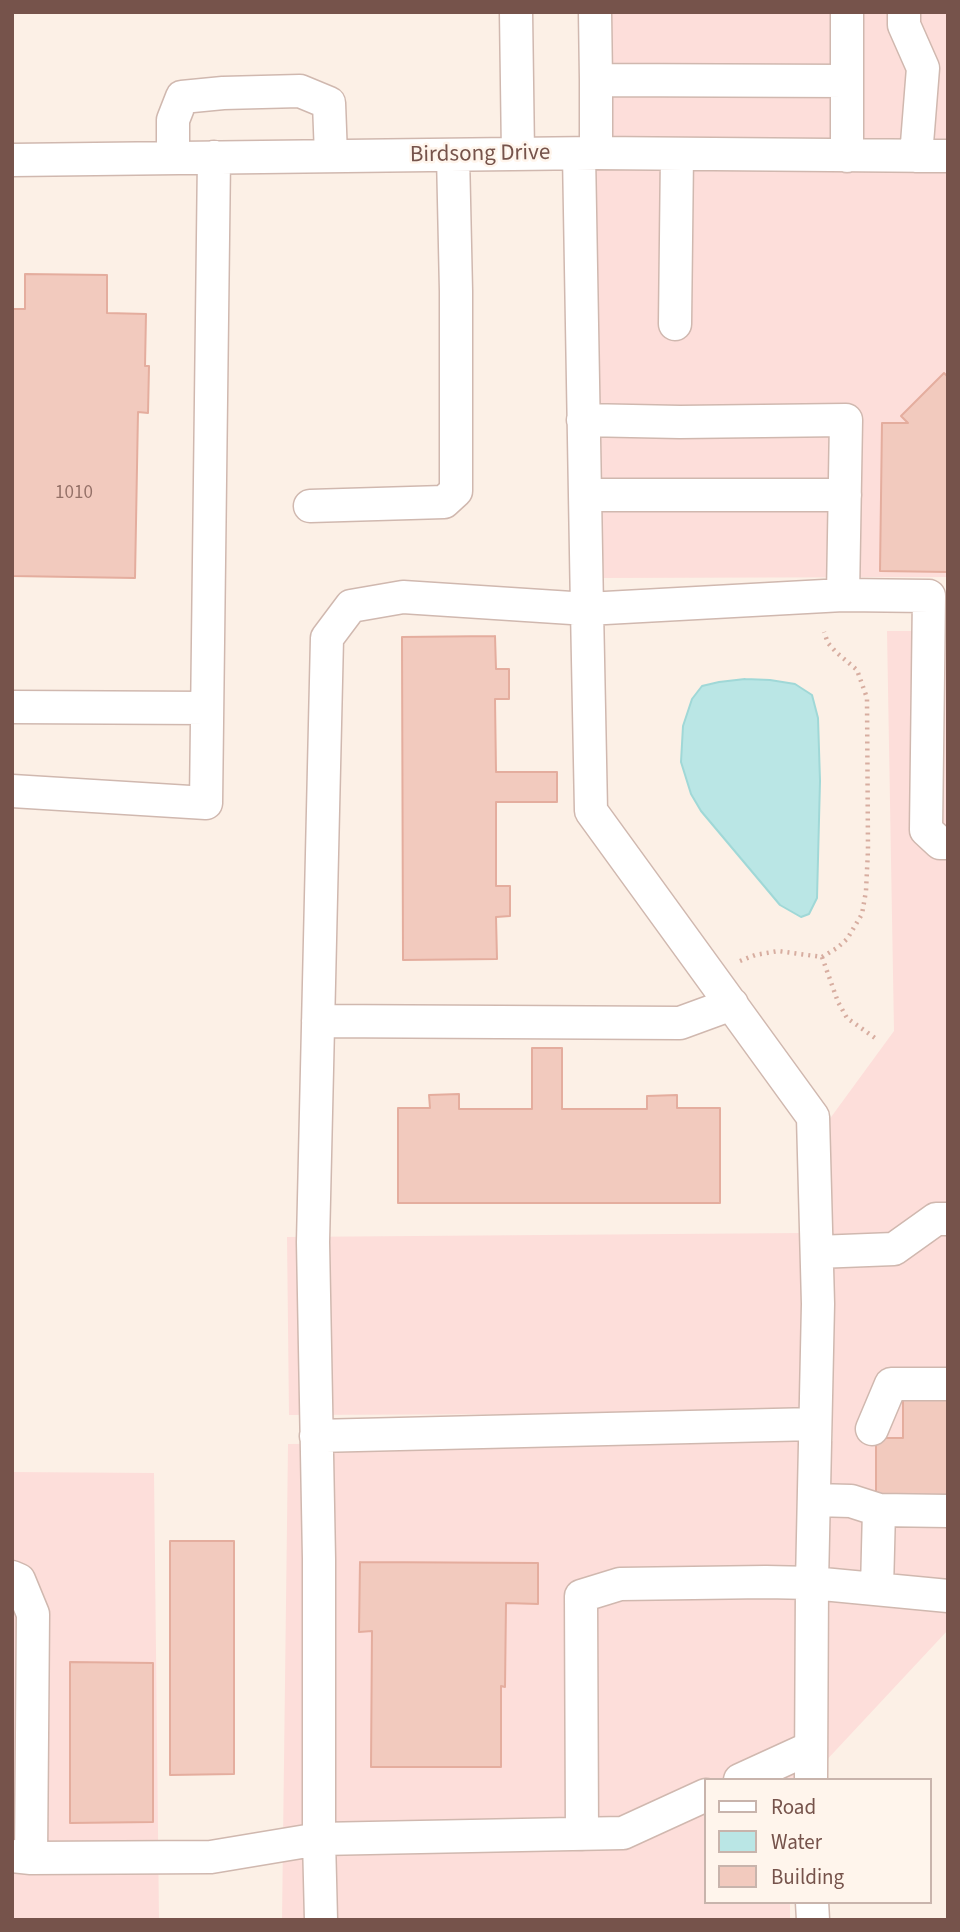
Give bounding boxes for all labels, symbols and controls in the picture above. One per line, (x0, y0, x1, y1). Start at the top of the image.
street label: Birdsong Drive (410, 140, 550, 170)
house number: 1010 (55, 483, 93, 505)
legend (704, 1778, 932, 1904)
text: Road (771, 1792, 816, 1822)
text: Water (771, 1827, 822, 1857)
text: Building (771, 1862, 844, 1892)

